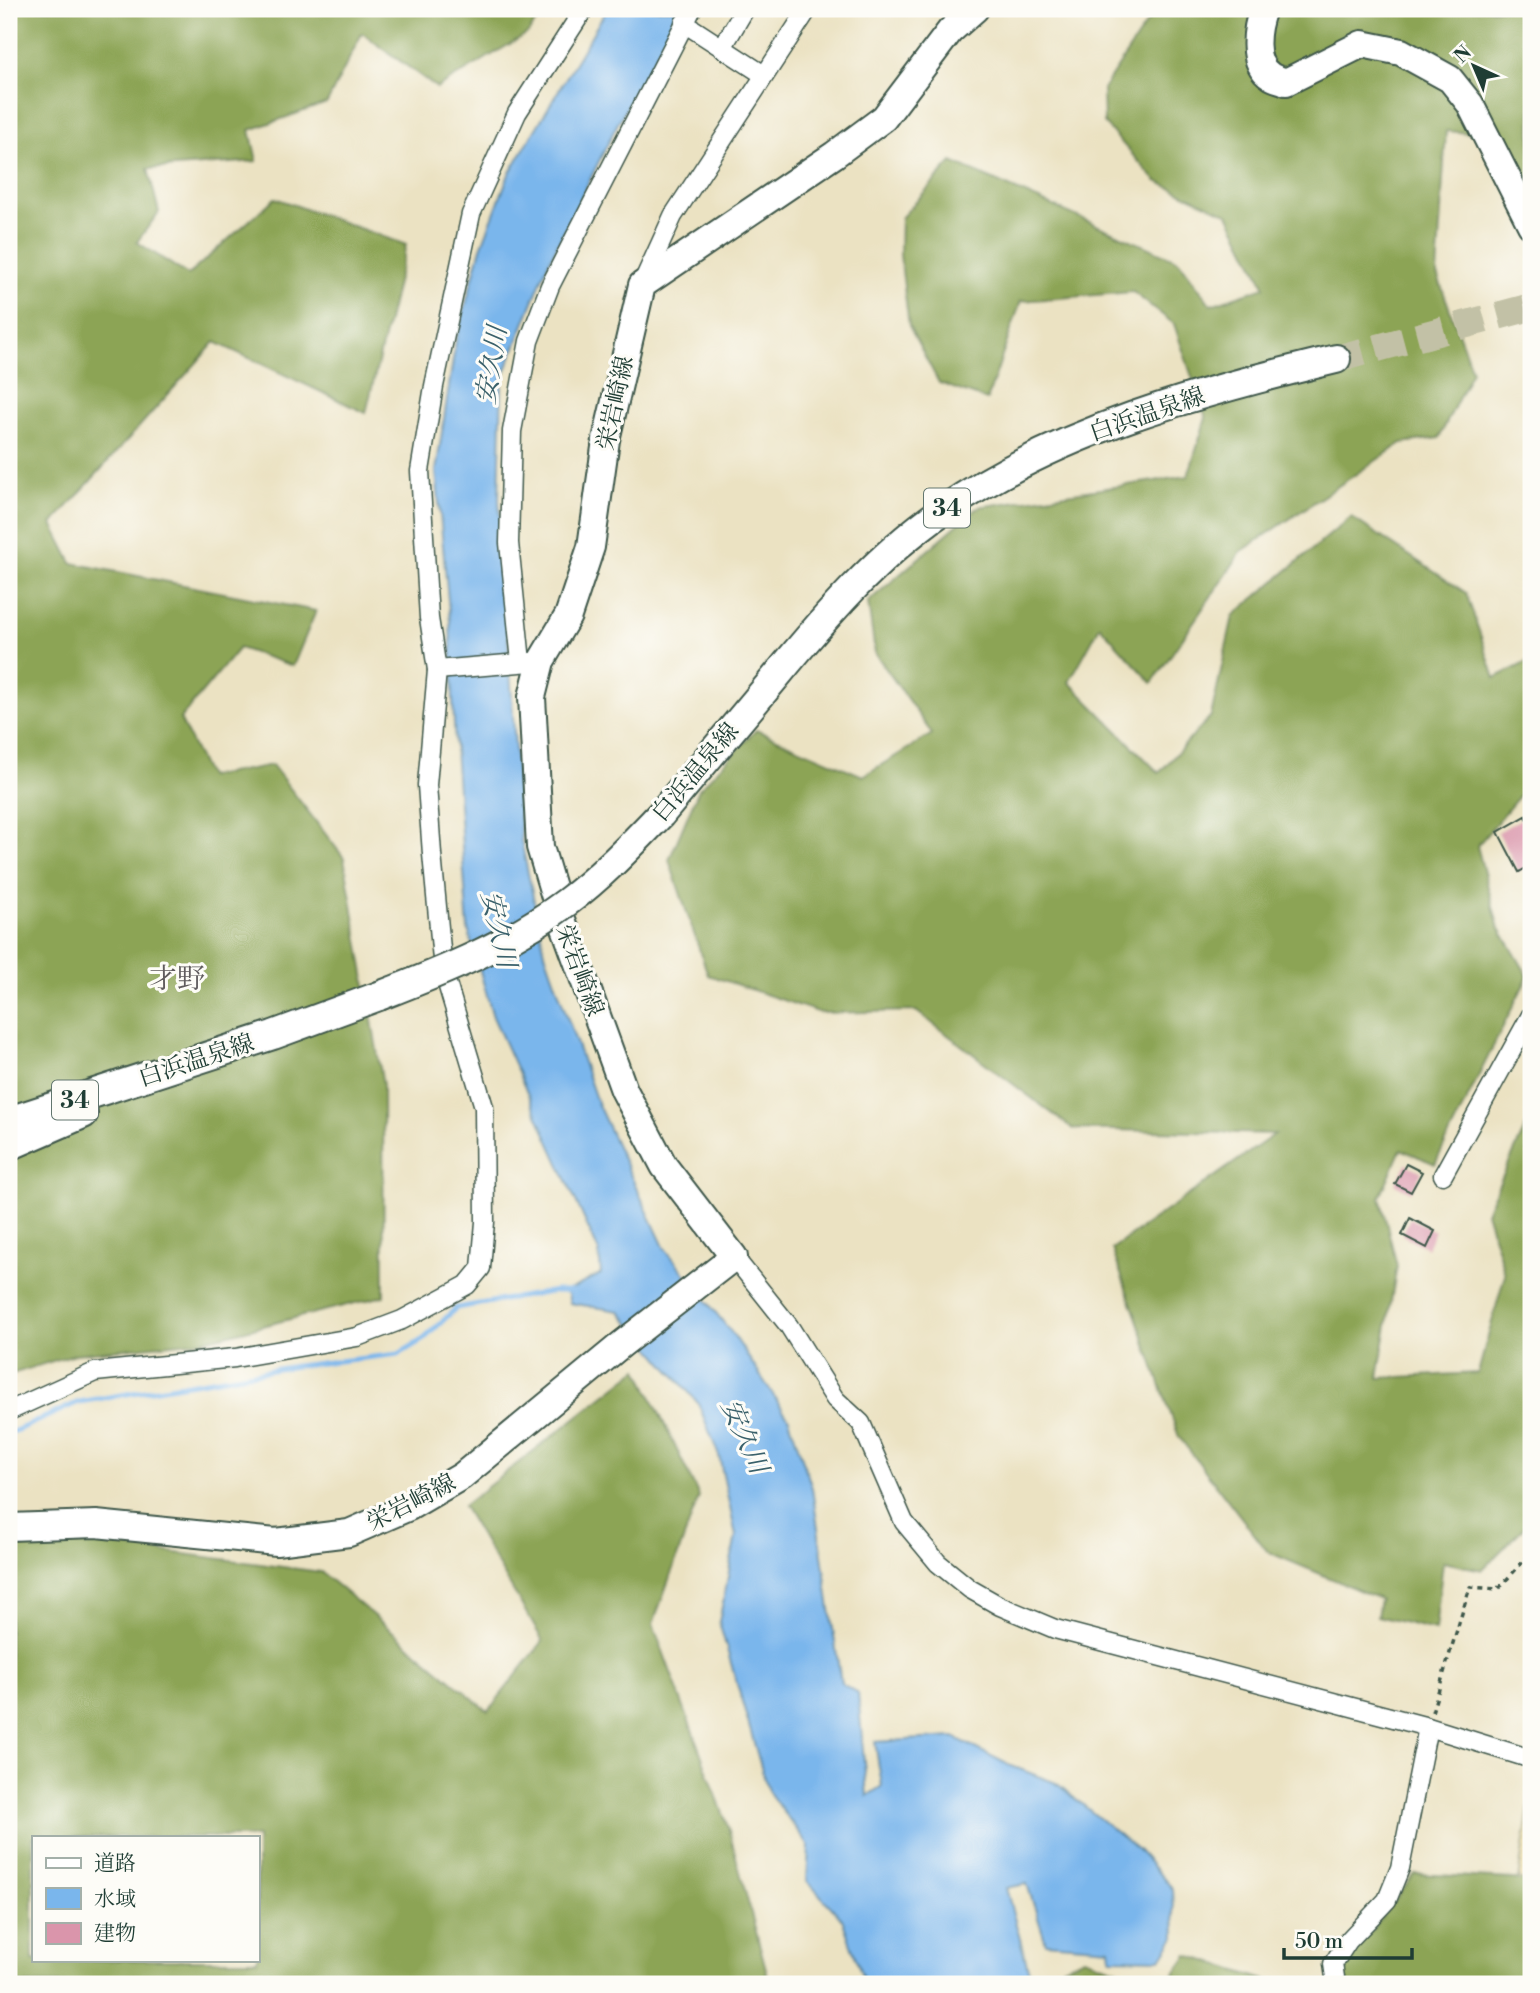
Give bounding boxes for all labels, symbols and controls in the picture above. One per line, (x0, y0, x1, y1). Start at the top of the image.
north arrow (1438, 32, 1508, 102)
text: N (1449, 41, 1477, 68)
water label: 安久川 (470, 321, 514, 406)
street label: 栄岩崎線 (591, 353, 641, 453)
street label: 白浜温泉線 (1086, 381, 1209, 449)
road number: 34 (924, 488, 970, 528)
street label: 白浜温泉線 (646, 717, 746, 828)
water label: 安久川 (474, 888, 523, 974)
street label: 栄岩崎線 (549, 920, 610, 1021)
district label: 才野 (149, 962, 205, 997)
street label: 白浜温泉線 (135, 1028, 258, 1094)
road number: 34 (52, 1080, 98, 1120)
water label: 安久川 (714, 1394, 776, 1481)
street label: 栄岩崎線 (362, 1468, 461, 1538)
legend (32, 1836, 259, 1962)
text: 道路 (94, 1851, 136, 1877)
text: 水域 (94, 1887, 136, 1913)
scale bar (1284, 1916, 1412, 1960)
text: 建物 (94, 1921, 136, 1947)
text: 50 m (1295, 1929, 1343, 1955)

